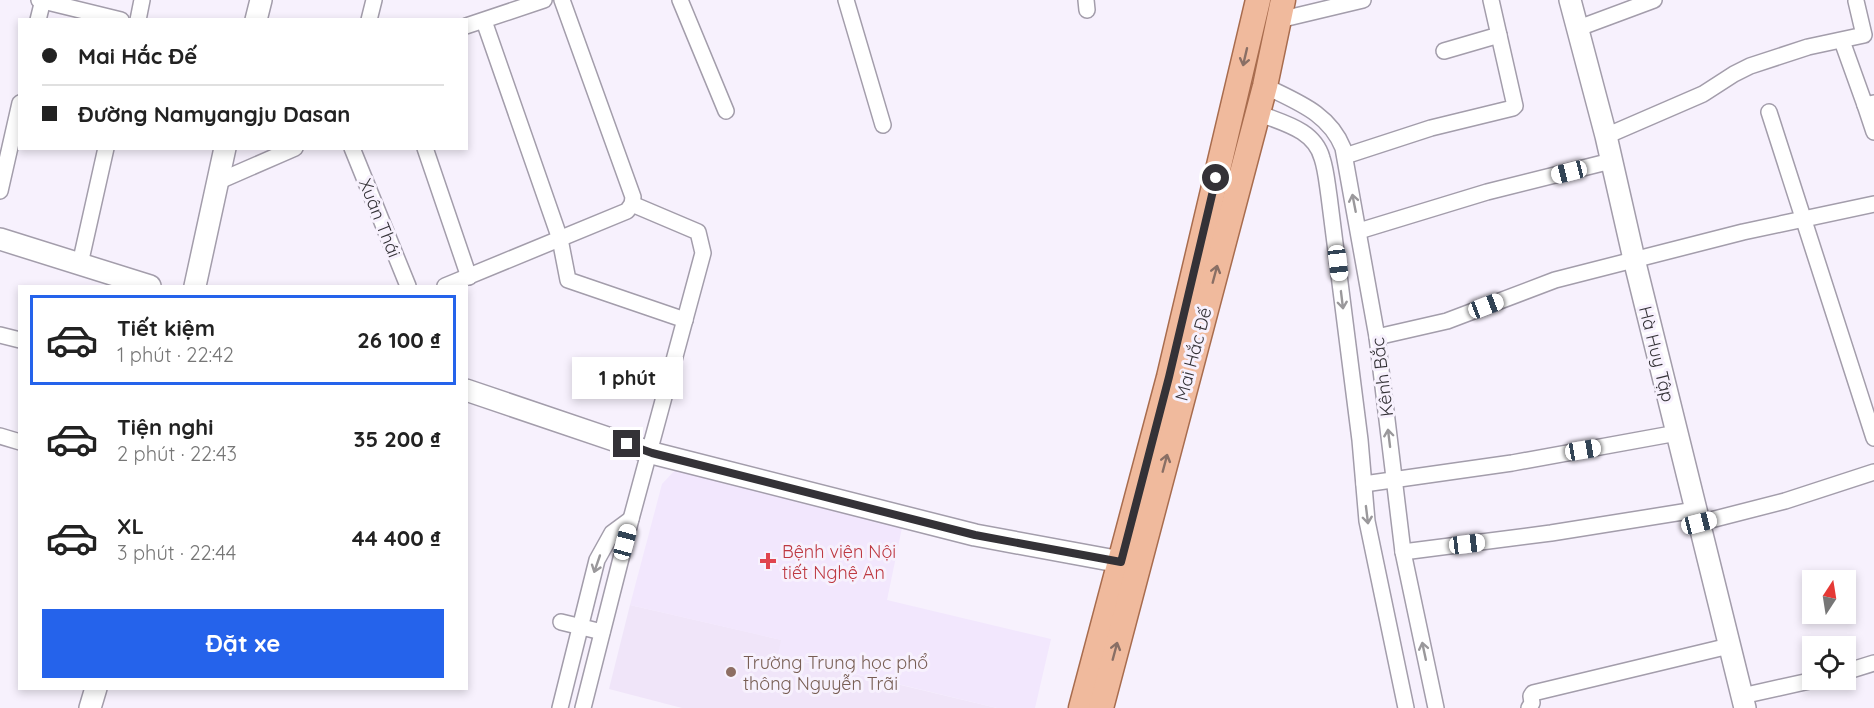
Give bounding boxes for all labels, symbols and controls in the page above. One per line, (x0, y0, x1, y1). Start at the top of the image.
text: Mai Hắc Đế (78, 42, 197, 70)
one-way arrow (1239, 47, 1250, 66)
text: Đường Namyangju Dasan (78, 100, 350, 128)
car (1549, 159, 1589, 185)
route start (1202, 164, 1229, 191)
street label: Xuân Thái (354, 175, 406, 261)
one-way arrow (1348, 194, 1359, 214)
car (1327, 244, 1349, 282)
one-way arrow (1209, 265, 1221, 284)
one-way arrow (1337, 290, 1348, 310)
car (1466, 291, 1506, 321)
street label: Hà Huy Tập (1634, 304, 1680, 404)
street label: Mai Hắc Đế (1169, 305, 1217, 403)
icon: car (45, 313, 99, 367)
text: Tiết kiệm (117, 314, 215, 342)
text: 26 100 ₫ (357, 326, 441, 354)
street label: Kênh Bắc (1366, 336, 1398, 418)
text: 1 phút · 22:42 (117, 342, 234, 367)
callout: 1 phút (572, 357, 682, 399)
text: 1 phút (599, 365, 656, 390)
icon: car (45, 412, 99, 466)
text: Tiện nghi (117, 413, 213, 441)
text: 35 200 ₫ (354, 425, 441, 453)
one-way arrow (1383, 428, 1394, 448)
route end (613, 430, 640, 457)
car (1564, 438, 1602, 462)
text: 2 phút · 22:43 (117, 441, 237, 466)
one-way arrow (1159, 454, 1171, 473)
one-way arrow (1362, 505, 1373, 524)
car (1679, 510, 1719, 536)
icon: car (45, 511, 99, 565)
text: XL (117, 512, 144, 540)
car (612, 522, 638, 562)
text: 44 400 ₫ (352, 524, 441, 552)
car (1448, 533, 1486, 555)
text: 3 phút · 22:44 (117, 540, 236, 565)
place label: Bệnh viện Nội tiết Nghệ An (782, 540, 896, 584)
marker: Bệnh viện Nội tiết Nghệ An (759, 552, 777, 570)
one-way arrow (590, 554, 601, 573)
north arrow (1802, 570, 1856, 624)
map controls (1802, 570, 1856, 690)
button: Đặt xe (42, 609, 444, 678)
button: locate (1802, 636, 1856, 690)
one-way arrow (1418, 641, 1429, 661)
one-way arrow (1110, 642, 1122, 661)
place label: Trường Trung học phổ thông Nguyễn Trãi (743, 651, 928, 695)
marker: Trường Trung học phổ thông Nguyễn Trãi (724, 665, 738, 679)

